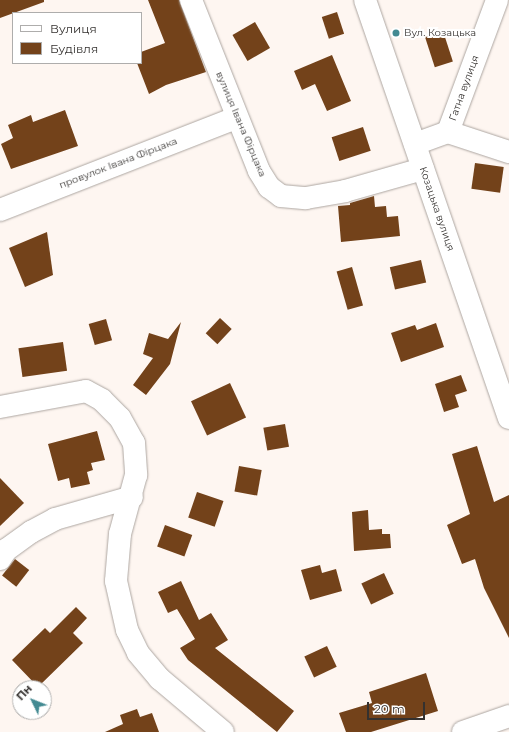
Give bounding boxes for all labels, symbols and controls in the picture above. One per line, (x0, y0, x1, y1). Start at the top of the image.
legend (12, 12, 142, 64)
text: Вулиця (50, 21, 97, 36)
place label: Вул. Козацька (404, 27, 476, 39)
marker: Вул. Козацька (391, 28, 401, 38)
text: Будівля (50, 41, 98, 56)
street label: Гатна вулиця (447, 54, 481, 122)
street label: вулиця Івана Фірцака (213, 70, 269, 178)
street label: провулок Івана Фірцака (57, 135, 179, 191)
street label: Козацька вулиця (417, 165, 457, 253)
north arrow (12, 680, 52, 720)
text: Пн (13, 682, 35, 703)
scale bar (369, 694, 427, 720)
text: 20 m (374, 701, 405, 716)

